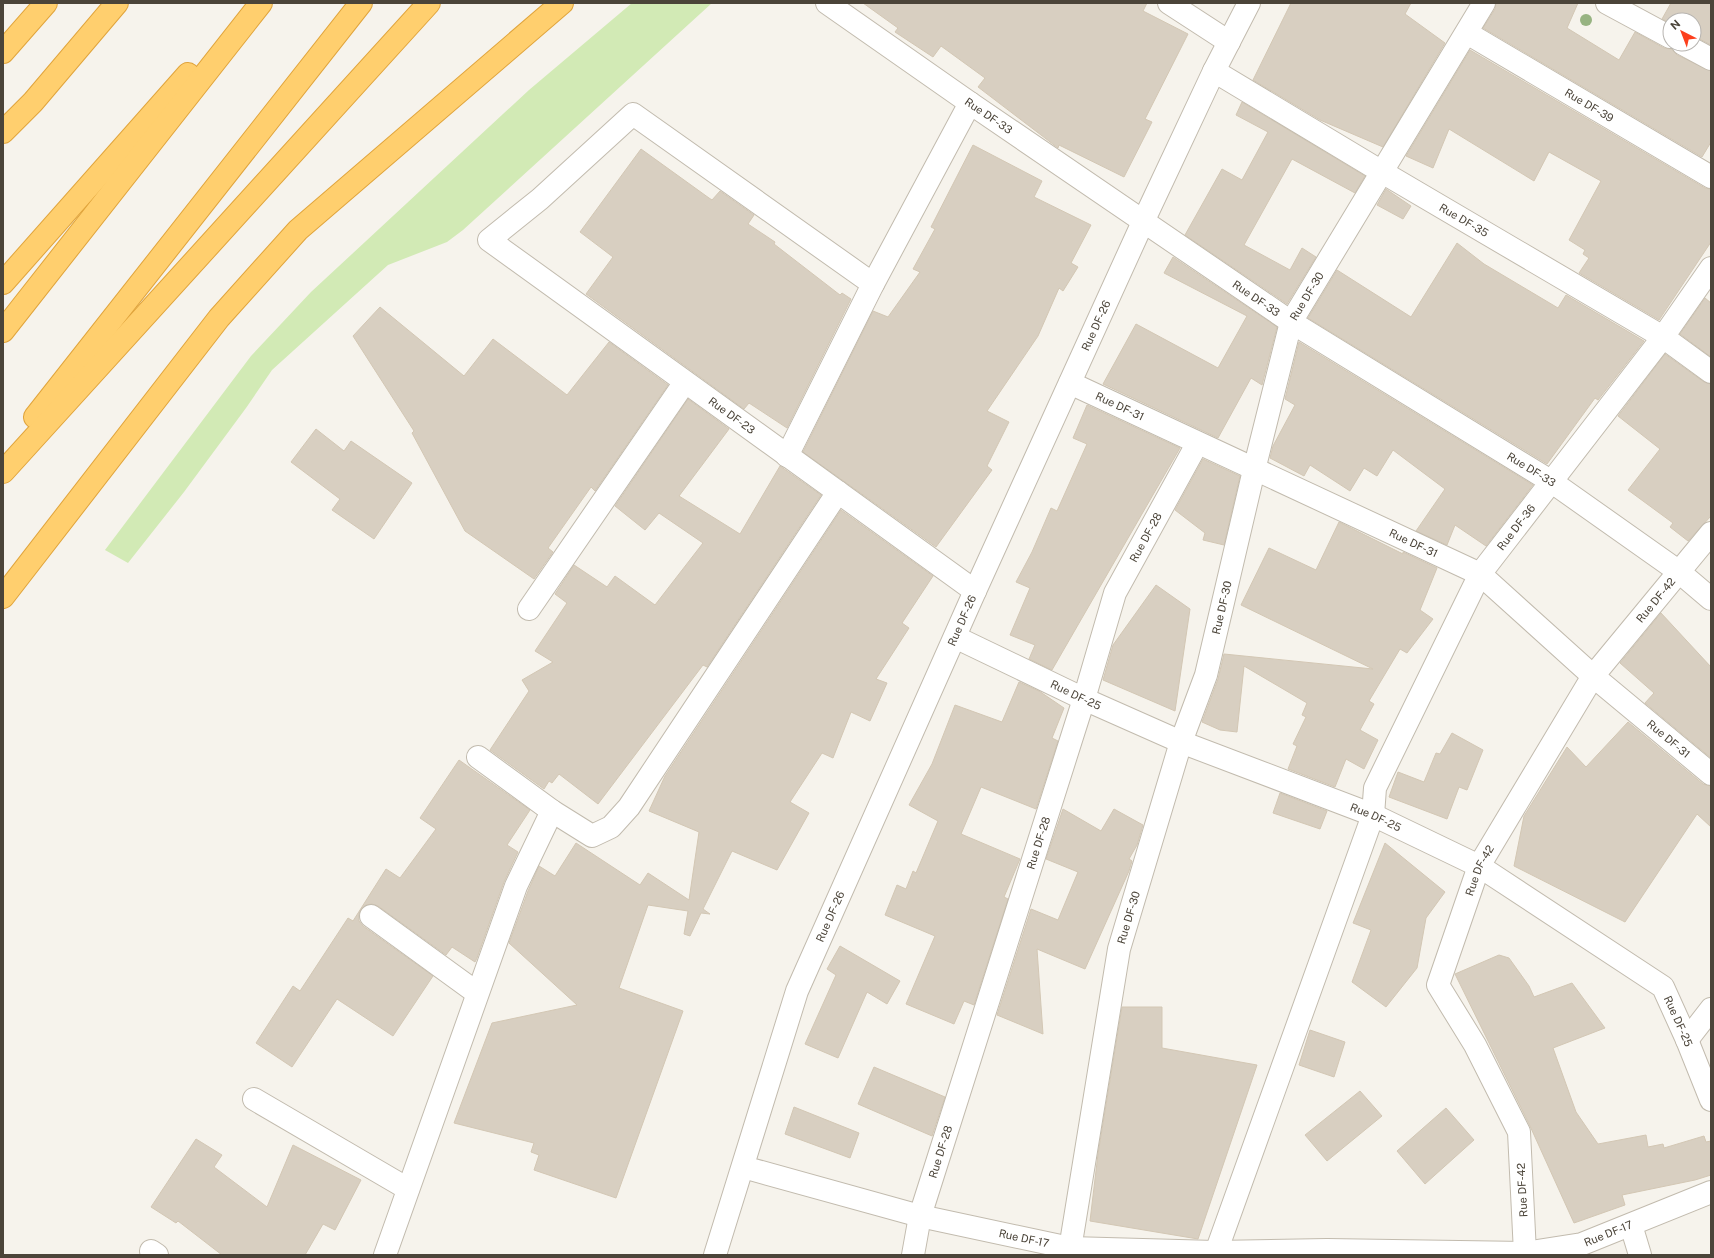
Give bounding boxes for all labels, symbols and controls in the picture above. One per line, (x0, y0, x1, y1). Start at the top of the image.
north arrow (1662, 12, 1702, 52)
text: N (1668, 17, 1683, 32)
street label: Rue DF-39 (1563, 86, 1616, 124)
street label: Rue DF-33 (963, 95, 1015, 136)
street label: Rue DF-35 (1437, 201, 1491, 239)
street label: Rue DF-30 (1287, 269, 1326, 323)
street label: Rue DF-33 (1230, 278, 1282, 319)
street label: Rue DF-26 (1079, 298, 1113, 353)
street label: Rue DF-31 (1094, 390, 1146, 423)
street label: Rue DF-23 (706, 395, 757, 436)
street label: Rue DF-33 (1505, 450, 1558, 489)
street label: Rue DF-36 (1495, 502, 1538, 553)
street label: Rue DF-28 (1127, 511, 1164, 564)
street label: Rue DF-31 (1387, 527, 1440, 560)
street label: Rue DF-42 (1634, 575, 1678, 625)
street label: Rue DF-30 (1210, 579, 1234, 635)
street label: Rue DF-26 (945, 593, 978, 648)
street label: Rue DF-25 (1049, 678, 1103, 712)
street label: Rue DF-31 (1645, 718, 1693, 760)
street label: Rue DF-25 (1349, 801, 1403, 834)
street label: Rue DF-28 (1024, 815, 1052, 871)
street label: Rue DF-42 (1463, 843, 1496, 897)
street label: Rue DF-26 (814, 889, 847, 944)
street label: Rue DF-30 (1115, 889, 1142, 945)
street label: Rue DF-25 (1662, 994, 1695, 1048)
street label: Rue DF-28 (926, 1124, 954, 1180)
street label: Rue DF-42 (1515, 1162, 1529, 1217)
street label: Rue DF-17 (1582, 1218, 1634, 1249)
street label: Rue DF-17 (998, 1227, 1051, 1249)

